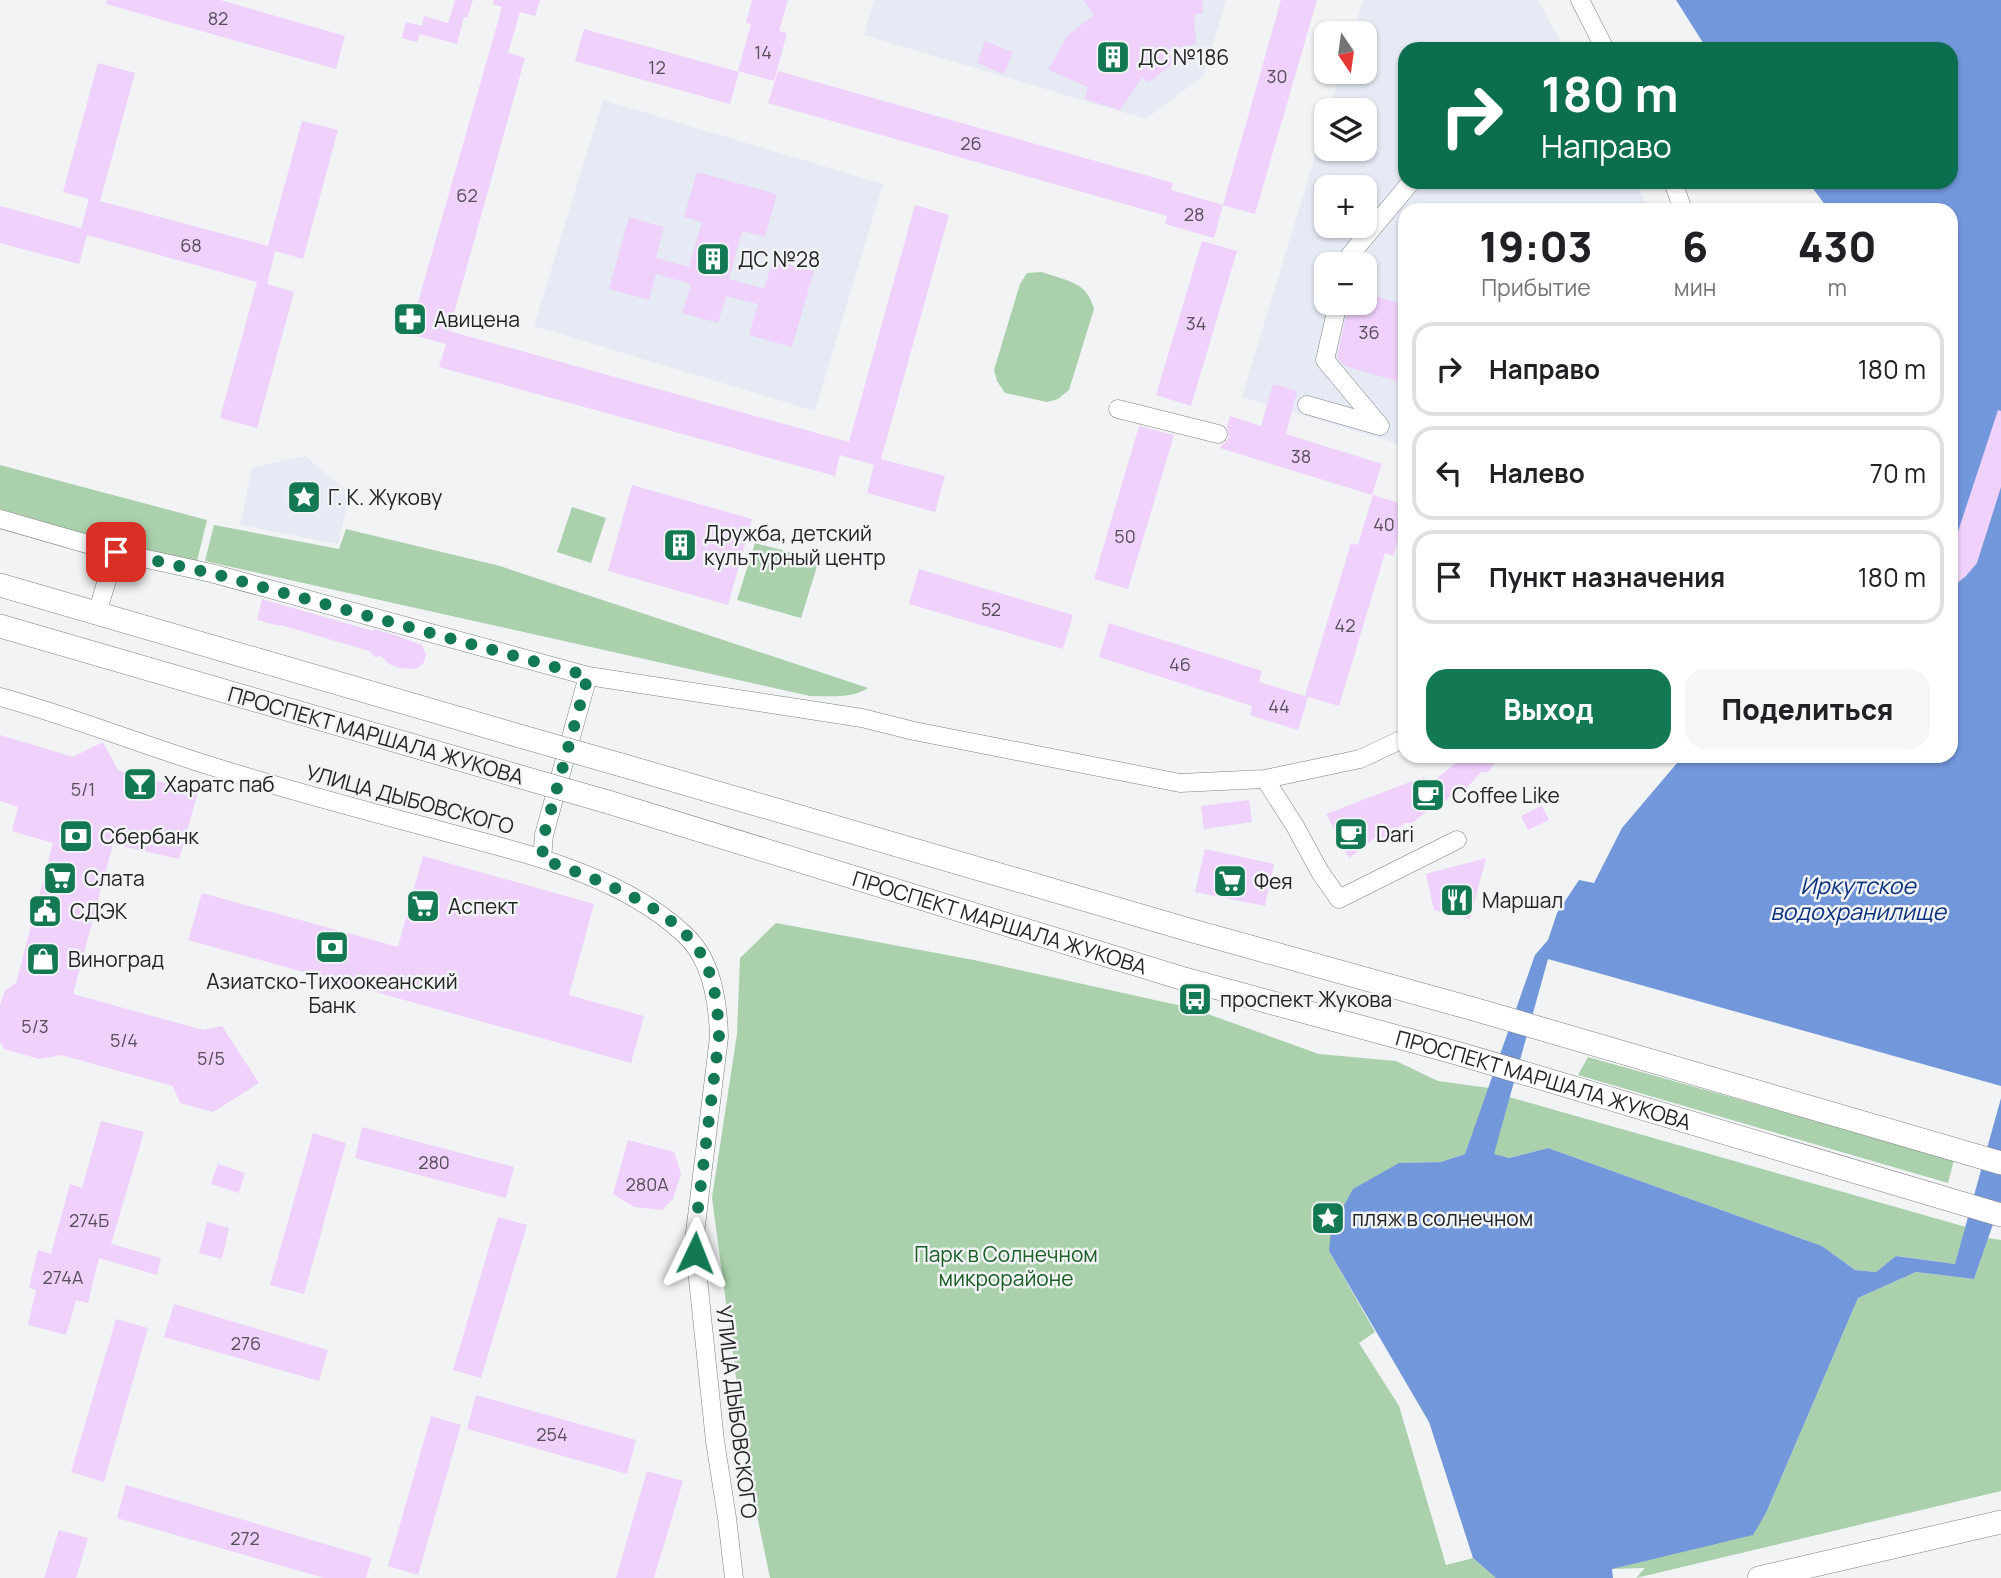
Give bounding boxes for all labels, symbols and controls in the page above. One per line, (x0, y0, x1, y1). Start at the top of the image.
house number: 82 (208, 6, 228, 30)
north arrow (1314, 21, 1377, 84)
map controls (1314, 21, 1377, 315)
building icon: ДС №186 (1094, 38, 1132, 76)
house number: 14 (754, 40, 772, 64)
place label: ДС №186 (1138, 43, 1229, 71)
house number: 12 (648, 55, 666, 79)
text: 180 m (1541, 60, 1679, 127)
house number: 30 (1267, 64, 1287, 88)
icon: right (1426, 70, 1517, 161)
button: layers (1314, 98, 1377, 161)
text: Направо (1541, 124, 1672, 168)
house number: 26 (960, 131, 982, 155)
button: + (1314, 175, 1377, 238)
house number: 62 (456, 183, 478, 207)
house number: 28 (1184, 202, 1204, 226)
text: 19:03 (1479, 217, 1593, 275)
text: 6 (1682, 217, 1708, 275)
text: 430 (1798, 217, 1877, 275)
house number: 68 (180, 233, 202, 257)
building icon: ДС №28 (694, 240, 732, 278)
place label: ДС №28 (738, 245, 820, 273)
button: − (1314, 252, 1377, 315)
text: Прибытие (1481, 271, 1591, 303)
text: мин (1674, 271, 1716, 303)
text: m (1827, 271, 1847, 303)
pharmacy icon: Авицена (391, 300, 429, 338)
place label: Авицена (434, 305, 520, 333)
house number: 34 (1186, 311, 1206, 335)
house number: 36 (1358, 320, 1380, 344)
icon: right (1430, 350, 1468, 388)
text: Направо (1489, 351, 1600, 387)
text: 180 m (1858, 351, 1926, 387)
house number: 38 (1291, 444, 1311, 468)
icon: left (1430, 454, 1468, 492)
text: Налево (1489, 455, 1585, 491)
text: 70 m (1870, 455, 1926, 491)
place icon: Г. К. Жукову (285, 478, 323, 516)
place label: Г. К. Жукову (328, 483, 442, 511)
house number: 40 (1373, 512, 1395, 536)
place label: Дружба, детский культурный центр (704, 519, 886, 571)
pin (86, 522, 146, 582)
house number: 50 (1114, 524, 1136, 548)
building icon: Дружба, детский культурный центр (661, 526, 699, 564)
icon: arrive (97, 533, 135, 571)
icon: arrive (1430, 558, 1468, 596)
text: Пункт назначения (1489, 559, 1725, 595)
text: 180 m (1858, 559, 1926, 595)
house number: 52 (981, 597, 1001, 621)
house number: 42 (1335, 613, 1355, 637)
house number: 46 (1169, 652, 1191, 676)
button: Выход (1426, 669, 1671, 749)
button: Поделиться (1685, 669, 1930, 749)
street label: ПРОСПЕКТ МАРШАЛА ЖУКОВА (225, 679, 527, 791)
house number: 44 (1268, 694, 1290, 718)
street label: УЛИЦА ДЫБОВСКОГО (303, 758, 517, 840)
bar icon: Харатс паб (121, 765, 159, 803)
place label: Харатс паб (164, 770, 275, 798)
cafe icon: Coffee Like (1409, 776, 1447, 814)
house number: 5/1 (71, 777, 95, 801)
place label: Coffee Like (1452, 781, 1560, 809)
cafe icon: Dari (1332, 815, 1370, 853)
bank icon: Сбербанк (57, 817, 95, 855)
place label: Dari (1376, 820, 1414, 848)
place label: Сбербанк (100, 822, 199, 850)
supermarket icon: Слата (41, 859, 79, 897)
supermarket icon: Фея (1211, 862, 1249, 900)
place label: Слата (84, 864, 145, 892)
street label: ПРОСПЕКТ МАРШАЛА ЖУКОВА (849, 864, 1151, 981)
place label: Фея (1254, 867, 1293, 895)
water label: Иркутское водохранилище (1770, 869, 1947, 927)
restaurant icon: Маршал (1438, 881, 1476, 919)
place label: Маршал (1482, 886, 1563, 914)
supermarket icon: Аспект (404, 887, 442, 925)
public building icon: СДЭК (26, 892, 64, 930)
place label: Аспект (448, 892, 519, 920)
place label: СДЭК (70, 897, 128, 925)
bank icon: Азиатско-Тихоокеанский Банк (313, 928, 351, 966)
shop icon: Виноград (24, 940, 62, 978)
place label: Виноград (68, 945, 164, 973)
place label: Азиатско-Тихоокеанский Банк (206, 967, 458, 1019)
bus stop icon: проспект Жукова (1176, 980, 1214, 1018)
place label: проспект Жукова (1220, 985, 1392, 1013)
house number: 5/3 (21, 1014, 49, 1038)
street label: ПРОСПЕКТ МАРШАЛА ЖУКОВА (1393, 1023, 1695, 1136)
house number: 5/4 (110, 1028, 138, 1052)
house number: 5/5 (197, 1046, 225, 1070)
house number: 280 (418, 1150, 450, 1174)
house number: 280А (625, 1172, 669, 1196)
place icon: пляж в солнечном (1309, 1199, 1347, 1237)
place label: пляж в солнечном (1352, 1204, 1533, 1232)
house number: 274Б (69, 1208, 109, 1232)
position arrow (658, 1216, 732, 1290)
park label: Парк в Солнечном микрорайоне (914, 1240, 1098, 1292)
house number: 274А (43, 1265, 84, 1289)
street label: УЛИЦА ДЫБОВСКОГО (710, 1304, 764, 1520)
house number: 276 (231, 1331, 261, 1355)
house number: 254 (536, 1422, 568, 1446)
house number: 272 (230, 1526, 260, 1550)

